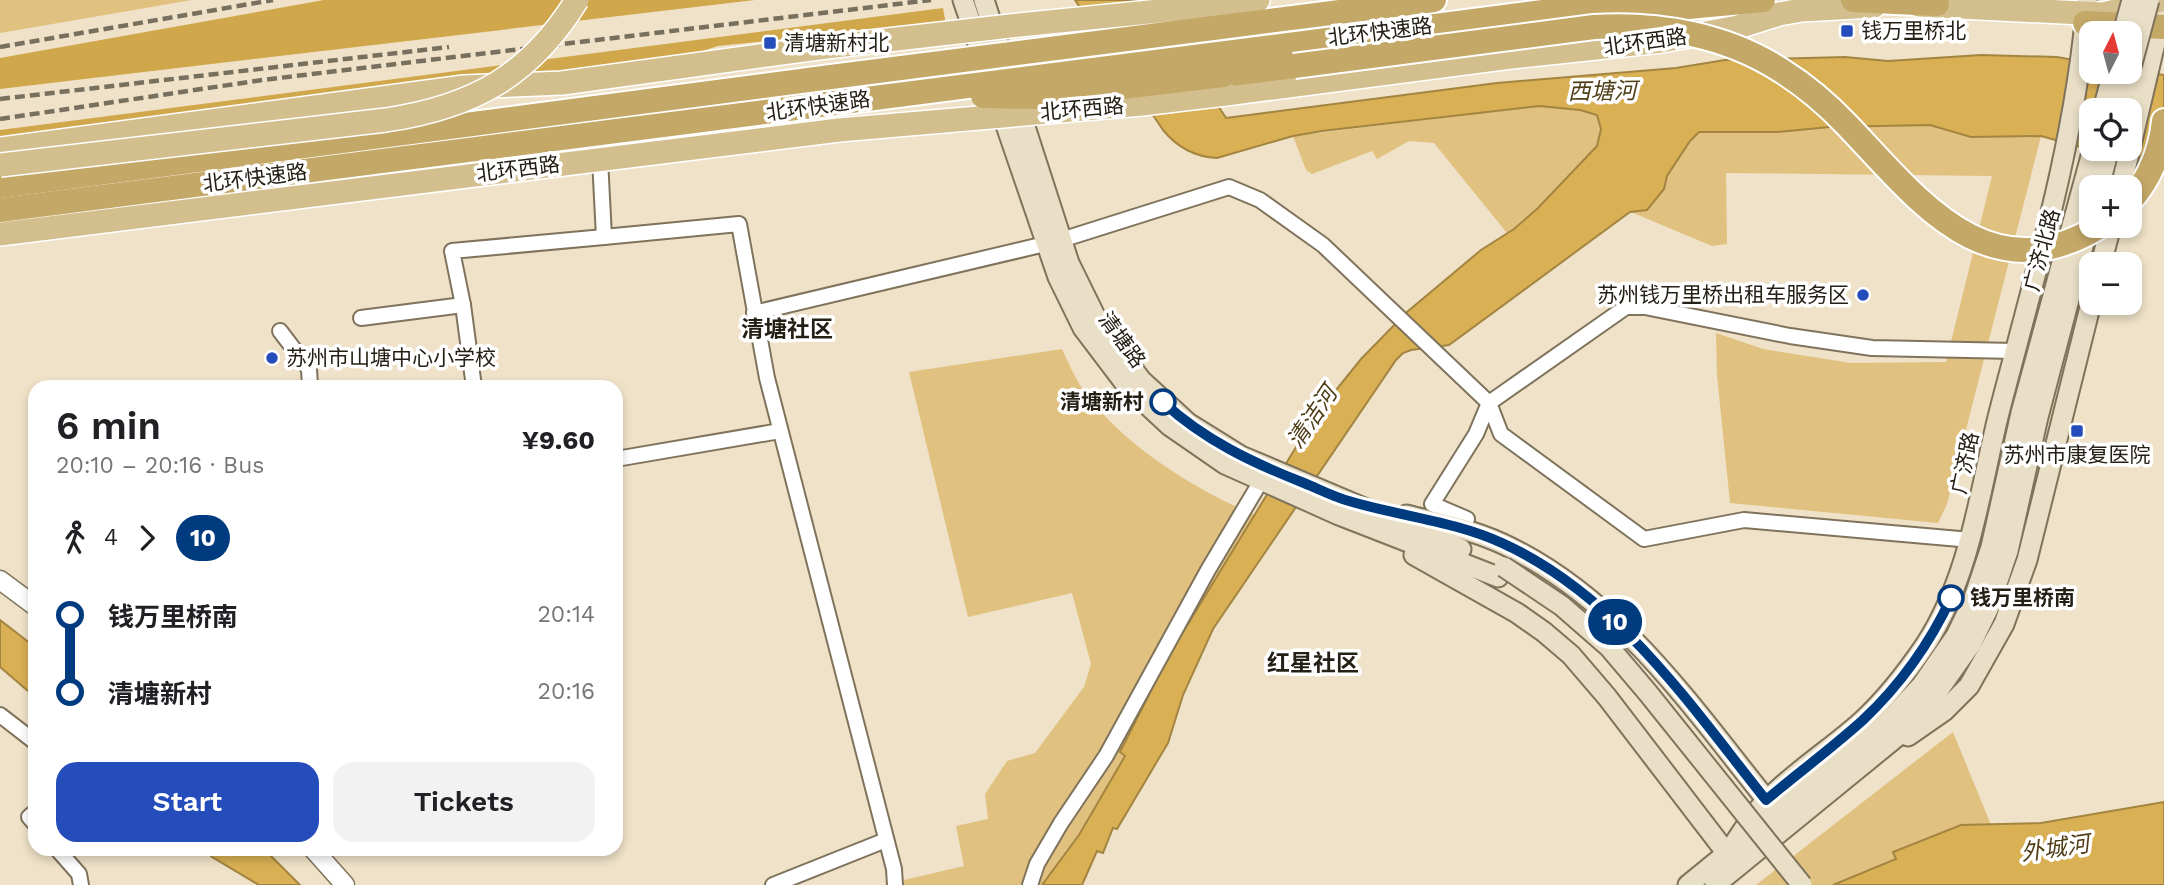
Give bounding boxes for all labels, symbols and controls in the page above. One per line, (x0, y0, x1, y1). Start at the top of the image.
street label: 北环快速路 (1326, 13, 1434, 50)
place label: 钱万里桥北 (1861, 18, 1966, 43)
north arrow (2079, 21, 2142, 84)
map controls (2079, 21, 2142, 315)
street label: 北环西路 (1602, 23, 1688, 60)
marker: 钱万里桥北 (1839, 23, 1855, 39)
place label: 清塘新村北 (784, 30, 889, 55)
marker: 清塘新村北 (762, 35, 778, 51)
water label: 西塘河 (1567, 77, 1641, 106)
street label: 北环快速路 (764, 86, 872, 125)
street label: 北环西路 (1039, 92, 1125, 125)
button: locate (2079, 98, 2142, 161)
street label: 北环西路 (475, 151, 561, 186)
street label: 北环快速路 (201, 159, 309, 196)
button: + (2079, 175, 2142, 238)
street label: 广济北路 (2019, 206, 2064, 294)
button: − (2079, 252, 2142, 315)
place label: 苏州钱万里桥出租车服务区 (1597, 282, 1849, 307)
marker: 苏州钱万里桥出租车服务区 (1855, 287, 1871, 303)
street label: 清塘路 (1094, 307, 1151, 373)
district label: 清塘社区 (741, 316, 833, 343)
place label: 苏州市山塘中心小学校 (286, 345, 496, 370)
marker: 苏州市山塘中心小学校 (264, 350, 280, 366)
water label: 清洁河 (1282, 378, 1345, 453)
place label: 清塘新村 (1060, 389, 1144, 414)
marker: 清塘新村 (1150, 389, 1176, 415)
text: 6 min (56, 404, 161, 448)
marker: 苏州市康复医院 (2069, 423, 2085, 439)
text: ¥9.60 (522, 425, 595, 455)
street label: 广济路 (1946, 429, 1983, 496)
place label: 苏州市康复医院 (2004, 442, 2151, 467)
text: 20:10 – 20:16 · Bus (56, 452, 264, 479)
icon: walk (56, 519, 94, 557)
icon: forward (128, 519, 166, 557)
text: 4 (104, 524, 118, 551)
text: 10 (190, 524, 216, 552)
marker: 钱万里桥南 (1938, 585, 1964, 611)
place label: 钱万里桥南 (1970, 585, 2075, 610)
line badge: 10 (1584, 599, 1646, 645)
text: 20:14 (537, 601, 595, 628)
text: 钱万里桥南 (108, 602, 238, 632)
text: 10 (1602, 608, 1628, 636)
district label: 红星社区 (1267, 650, 1359, 677)
text: 20:16 (538, 678, 595, 705)
text: 清塘新村 (108, 679, 212, 709)
button: Start (56, 762, 319, 842)
button: Tickets (333, 762, 595, 842)
water label: 外城河 (2019, 830, 2095, 867)

